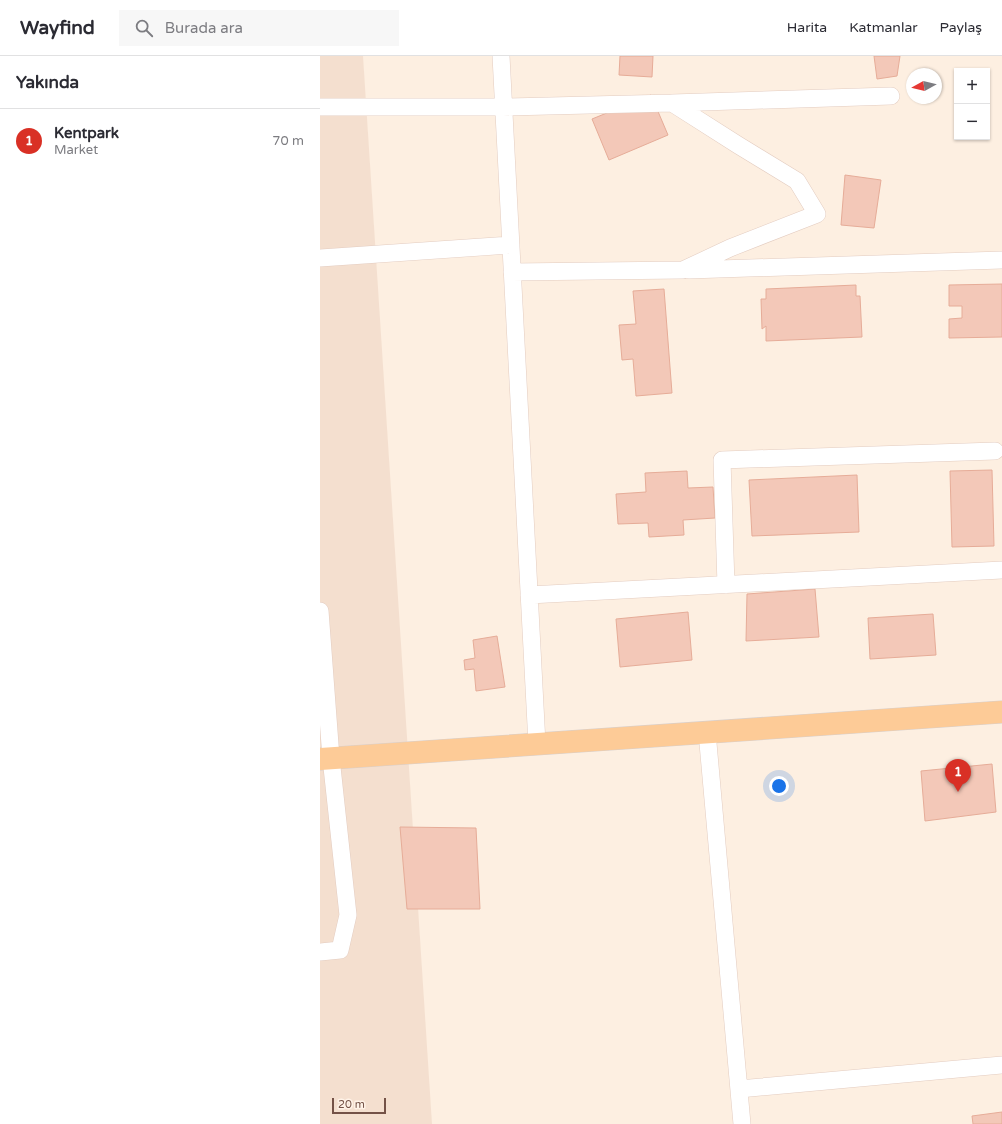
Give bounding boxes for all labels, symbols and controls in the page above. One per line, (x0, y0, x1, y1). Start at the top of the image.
search box (119, 10, 399, 46)
text: Wayfind (20, 17, 95, 39)
icon: search (133, 17, 155, 39)
text: Burada ara (165, 19, 243, 37)
text: Harita (787, 19, 827, 36)
text: Katmanlar (849, 19, 918, 36)
text: Paylaş (940, 19, 982, 36)
north arrow (906, 68, 942, 104)
map controls (954, 68, 990, 140)
button: + (954, 68, 990, 104)
text: Yakında (16, 72, 79, 93)
button: − (954, 104, 990, 140)
text: Kentpark (54, 124, 119, 142)
text: 1 (25, 133, 33, 149)
text: 70 m (272, 133, 304, 149)
text: Market (54, 142, 98, 158)
pin: 1 (945, 759, 971, 792)
your location (769, 776, 789, 796)
scale bar (332, 1096, 386, 1115)
text: 20 m (338, 1098, 365, 1111)

